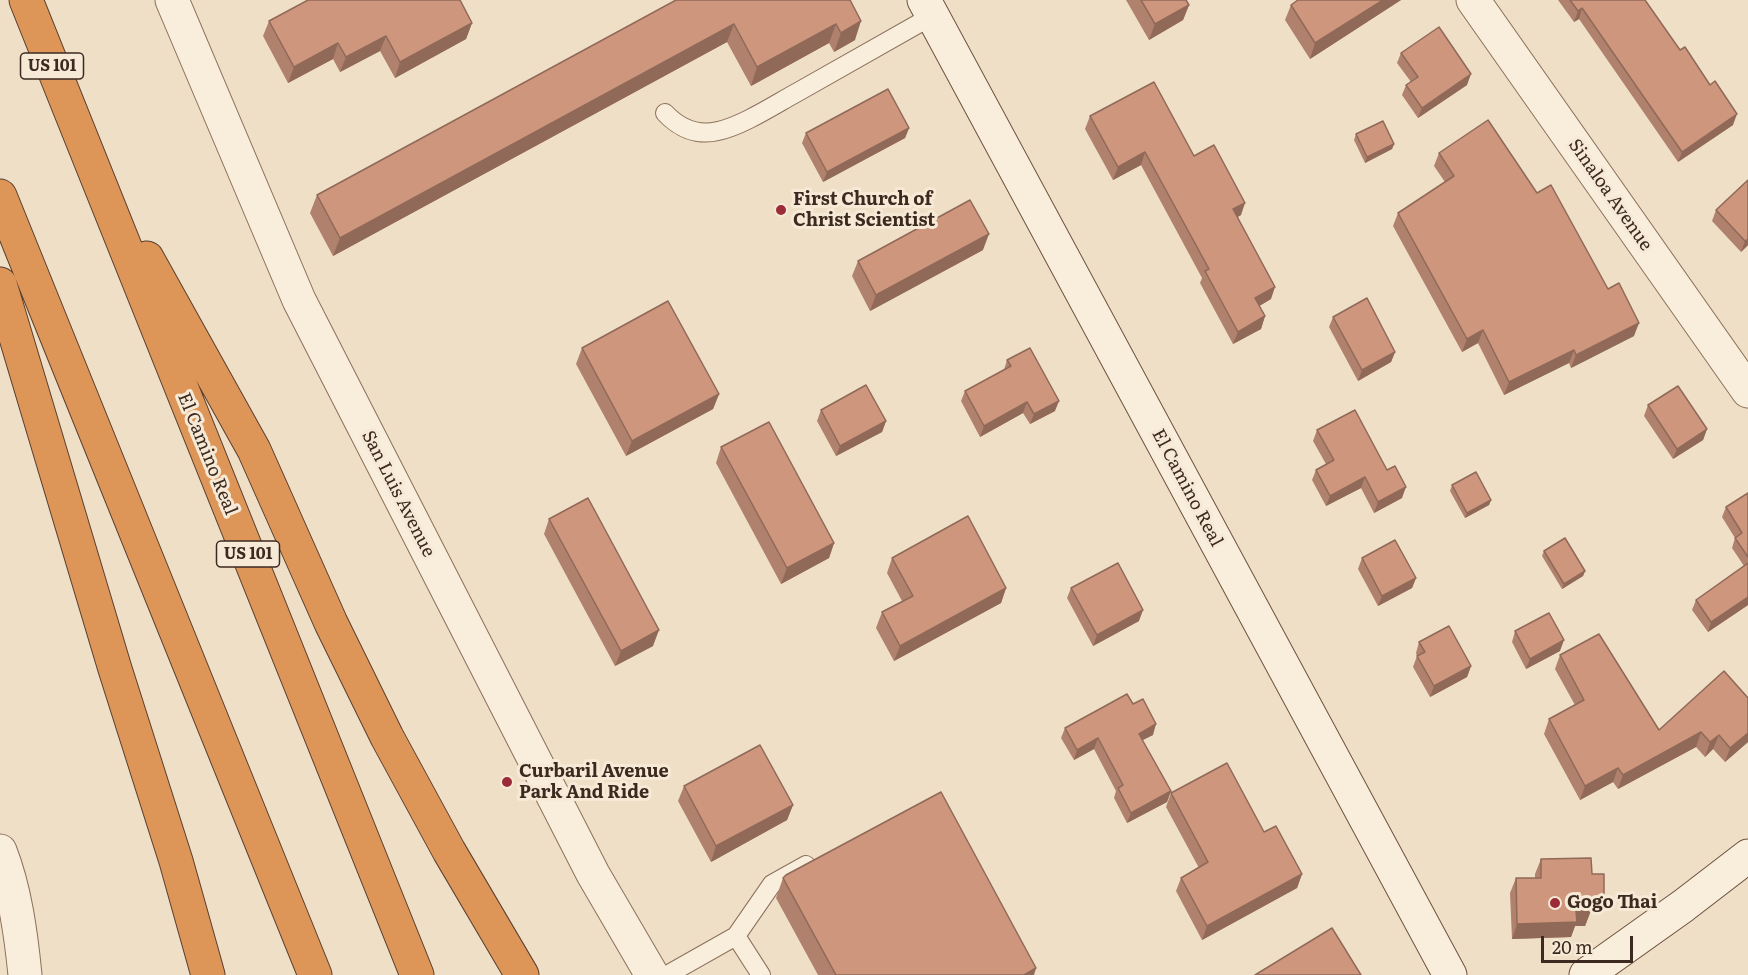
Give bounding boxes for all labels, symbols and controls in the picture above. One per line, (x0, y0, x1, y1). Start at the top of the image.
road number: US 101 (20, 53, 84, 79)
street label: Sinaloa Avenue (1564, 135, 1656, 255)
place label: First Church of Christ Scientist (793, 189, 935, 232)
marker: First Church of Christ Scientist (774, 203, 788, 217)
street label: El Camino Real (173, 390, 241, 518)
street label: El Camino Real (1147, 426, 1227, 550)
street label: San Luis Avenue (357, 427, 439, 561)
road number: US 101 (216, 541, 280, 567)
place label: Curbaril Avenue Park And Ride (519, 761, 669, 804)
marker: Curbaril Avenue Park And Ride (500, 775, 514, 789)
place label: Gogo Thai (1567, 892, 1657, 914)
marker: Gogo Thai (1548, 896, 1562, 910)
scale bar (1544, 924, 1636, 962)
text: 20 m (1552, 933, 1593, 960)

